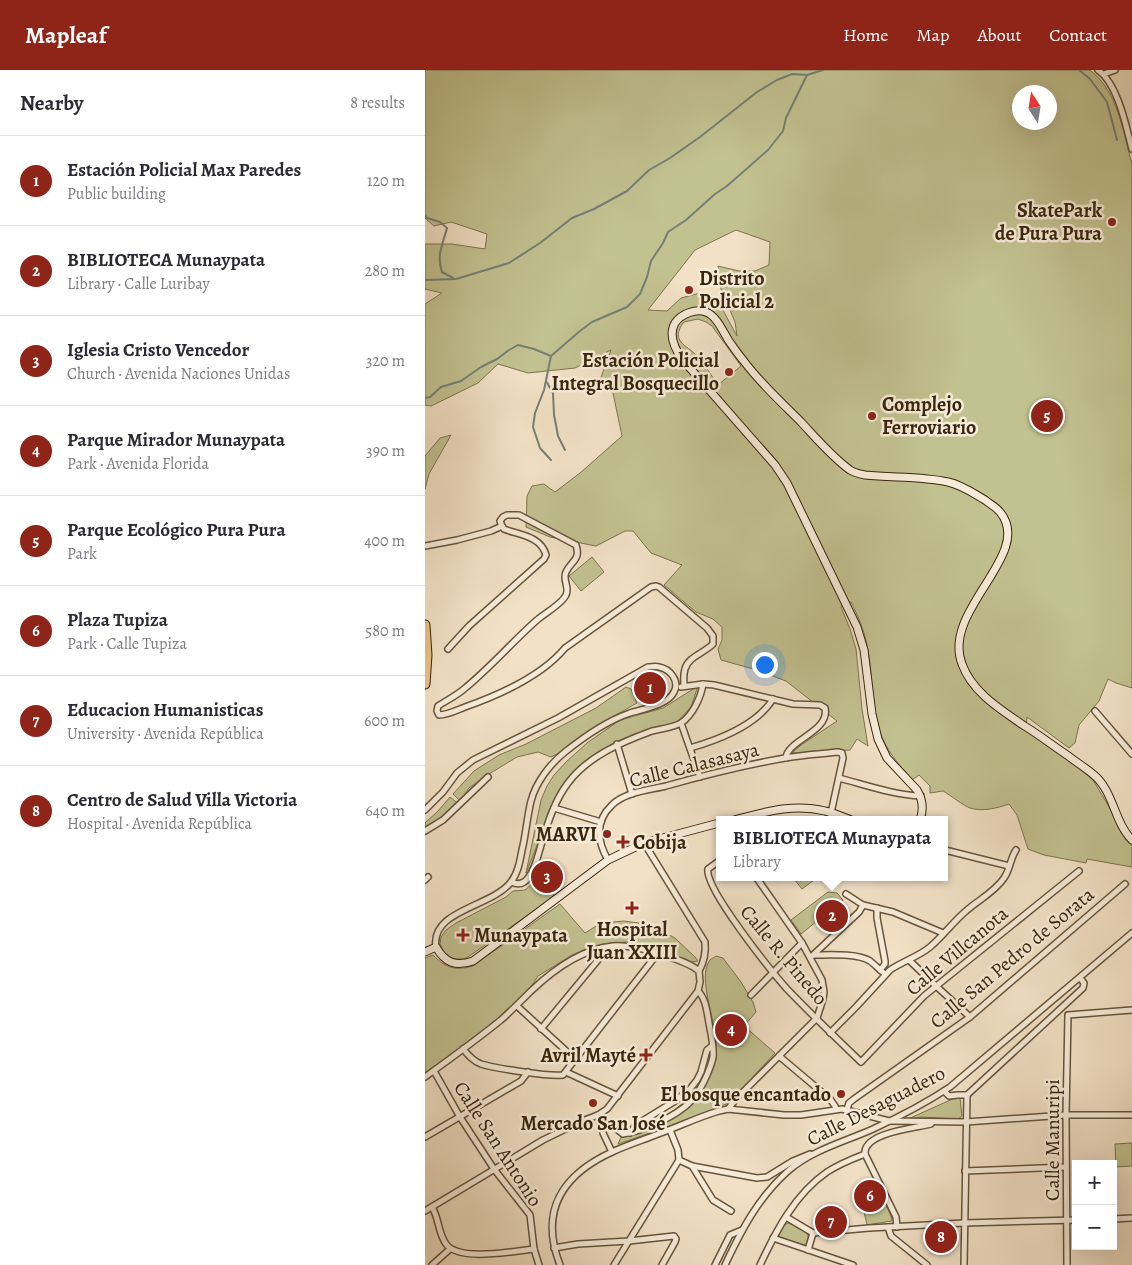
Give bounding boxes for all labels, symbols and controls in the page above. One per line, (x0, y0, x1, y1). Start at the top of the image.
text: Mapleaf (25, 19, 107, 51)
text: Home (843, 23, 888, 47)
text: Map (916, 23, 949, 47)
text: About (977, 23, 1021, 47)
text: Contact (1049, 23, 1107, 47)
north arrow (1012, 85, 1057, 130)
text: Nearby (20, 89, 83, 117)
text: 8 results (350, 92, 405, 114)
text: Estación Policial Max Paredes (67, 157, 301, 183)
text: 1 (33, 170, 39, 192)
text: 120 m (367, 170, 405, 192)
text: Public building (67, 183, 166, 205)
place label: SkatePark de Pura Pura (995, 197, 1103, 247)
marker: SkatePark de Pura Pura (1106, 216, 1118, 228)
text: BIBLIOTECA Munaypata (67, 247, 265, 273)
text: 2 (32, 260, 40, 282)
text: 280 m (365, 260, 405, 282)
place label: Distrito Policial 2 (699, 265, 774, 315)
text: Library · Calle Luribay (67, 273, 210, 295)
marker: Distrito Policial 2 (683, 284, 695, 296)
text: Iglesia Cristo Vencedor (67, 337, 249, 363)
place label: Estación Policial Integral Bosquecillo (552, 347, 720, 397)
text: 3 (33, 350, 39, 372)
text: 320 m (366, 350, 405, 372)
text: Church · Avenida Naciones Unidas (67, 363, 290, 385)
marker: Estación Policial Integral Bosquecillo (723, 366, 735, 378)
place label: Complejo Ferroviario (882, 391, 976, 441)
pin: 5 (1031, 397, 1063, 435)
marker: Complejo Ferroviario (866, 410, 878, 422)
text: Parque Mirador Munaypata (67, 427, 285, 453)
text: 4 (32, 440, 40, 462)
text: 390 m (366, 440, 405, 462)
text: Park · Avenida Florida (67, 453, 209, 475)
text: Parque Ecológico Pura Pura (67, 517, 286, 543)
text: 5 (33, 530, 39, 552)
text: 400 m (364, 530, 405, 552)
text: Park (67, 543, 97, 565)
text: Plaza Tupiza (67, 607, 168, 633)
text: 6 (32, 620, 40, 642)
text: 580 m (365, 620, 405, 642)
text: Park · Calle Tupiza (67, 633, 187, 655)
your location (752, 652, 778, 678)
pin: 1 (634, 669, 666, 707)
text: Educacion Humanisticas (67, 697, 264, 723)
text: 7 (33, 710, 39, 732)
text: 600 m (364, 710, 405, 732)
text: University · Avenida República (67, 723, 264, 745)
street label: Calle Calasasaya (626, 736, 762, 794)
text: Centro de Salud Villa Victoria (67, 787, 297, 813)
text: 8 (32, 800, 40, 822)
text: 640 m (365, 800, 405, 822)
text: Hospital · Avenida República (67, 813, 252, 835)
popup (716, 816, 948, 881)
place label: MARVI (536, 821, 597, 848)
text: BIBLIOTECA Munaypata (733, 825, 931, 851)
marker: MARVI (601, 828, 613, 840)
place label: Cobija (633, 829, 687, 856)
marker: Cobija (617, 836, 629, 848)
text: Library (733, 851, 781, 873)
pin: 3 (531, 858, 563, 896)
street label: Calle San Pedro de Sorata (924, 881, 1100, 1035)
pin: 2 (816, 897, 848, 935)
street label: Calle R. Pinedo (734, 899, 834, 1011)
street label: Calle Villcanota (900, 900, 1014, 1002)
marker: Hospital Juan XXIII (625, 901, 639, 915)
place label: Hospital Juan XXIII (587, 916, 677, 966)
place label: Munaypata (474, 922, 568, 949)
marker: Munaypata (456, 928, 470, 942)
pin: 4 (715, 1011, 747, 1049)
place label: Avril Mayté (540, 1042, 636, 1069)
marker: Avril Mayté (640, 1049, 652, 1061)
street label: Calle Desaguadero (802, 1059, 950, 1153)
street label: Calle San Antonio (447, 1076, 549, 1212)
street label: Calle Manuripi (1039, 1079, 1066, 1201)
place label: El bosque encantado (660, 1081, 831, 1108)
marker: El bosque encantado (835, 1088, 847, 1100)
marker: Mercado San José (587, 1097, 599, 1109)
place label: Mercado San José (521, 1110, 665, 1137)
map controls (1072, 1160, 1117, 1250)
button: + (1072, 1160, 1117, 1205)
pin: 6 (854, 1177, 886, 1215)
pin: 7 (815, 1203, 847, 1241)
button: − (1072, 1205, 1117, 1250)
pin: 8 (925, 1218, 957, 1256)

